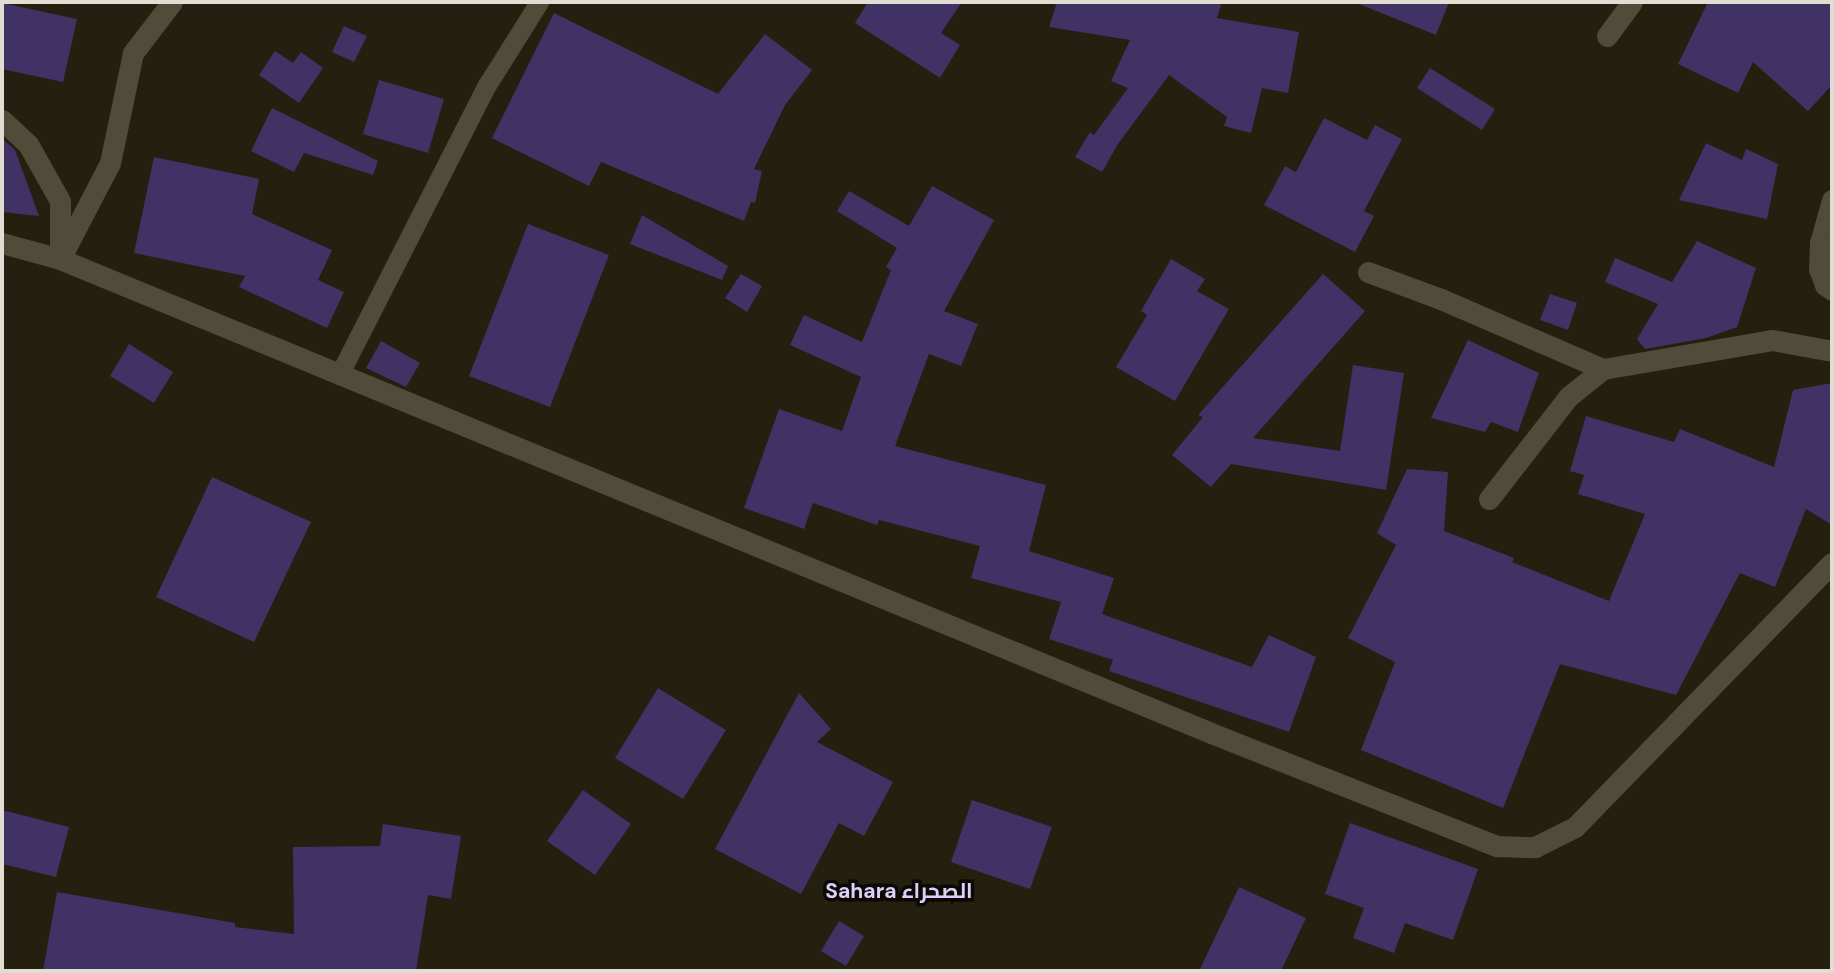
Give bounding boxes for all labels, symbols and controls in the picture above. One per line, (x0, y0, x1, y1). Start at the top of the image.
district label: Sahara الصحراء (825, 878, 973, 904)

